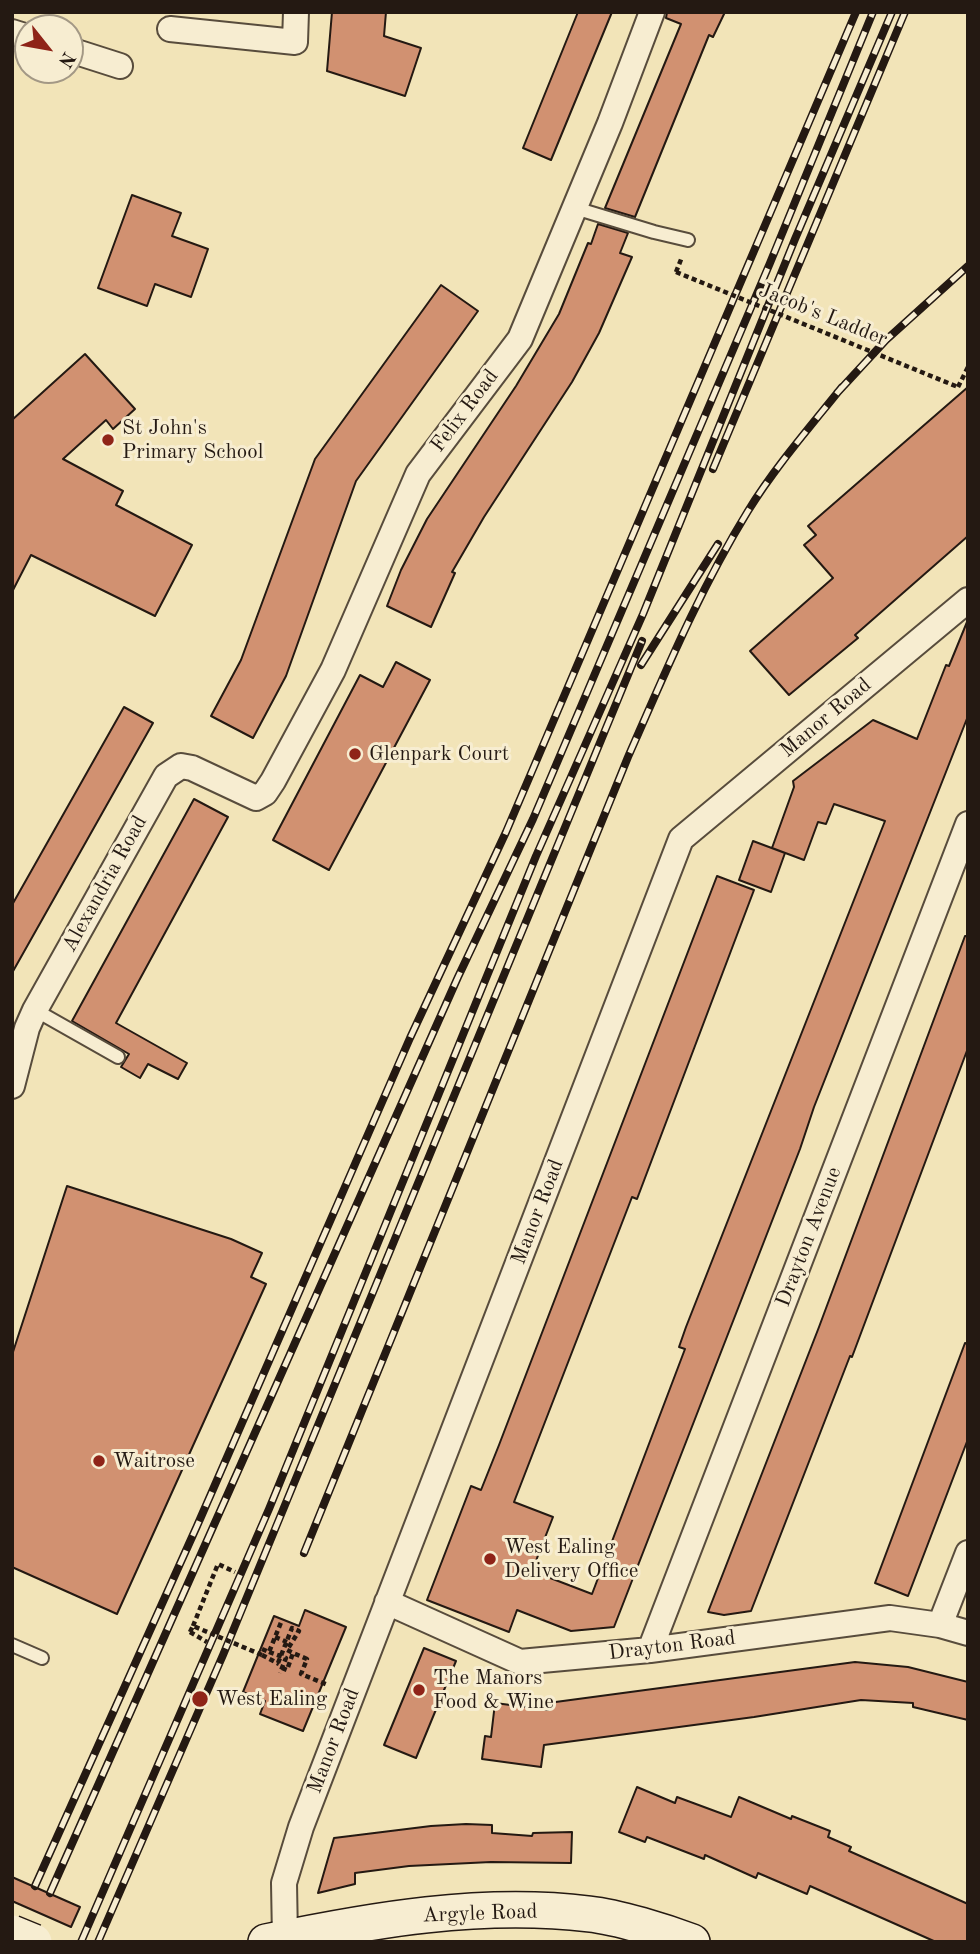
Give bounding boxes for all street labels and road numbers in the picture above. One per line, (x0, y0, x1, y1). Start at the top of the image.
street label: Jacob's Ladder (755, 278, 891, 352)
street label: Felix Road (426, 365, 504, 457)
street label: Manor Road (775, 673, 877, 763)
street label: Alexandria Road (57, 811, 153, 957)
street label: Manor Road (506, 1156, 570, 1268)
street label: Drayton Avenue (771, 1163, 847, 1311)
street label: Drayton Road (607, 1626, 737, 1666)
street label: Manor Road (302, 1685, 366, 1797)
street label: Argyle Road (422, 1899, 538, 1929)

